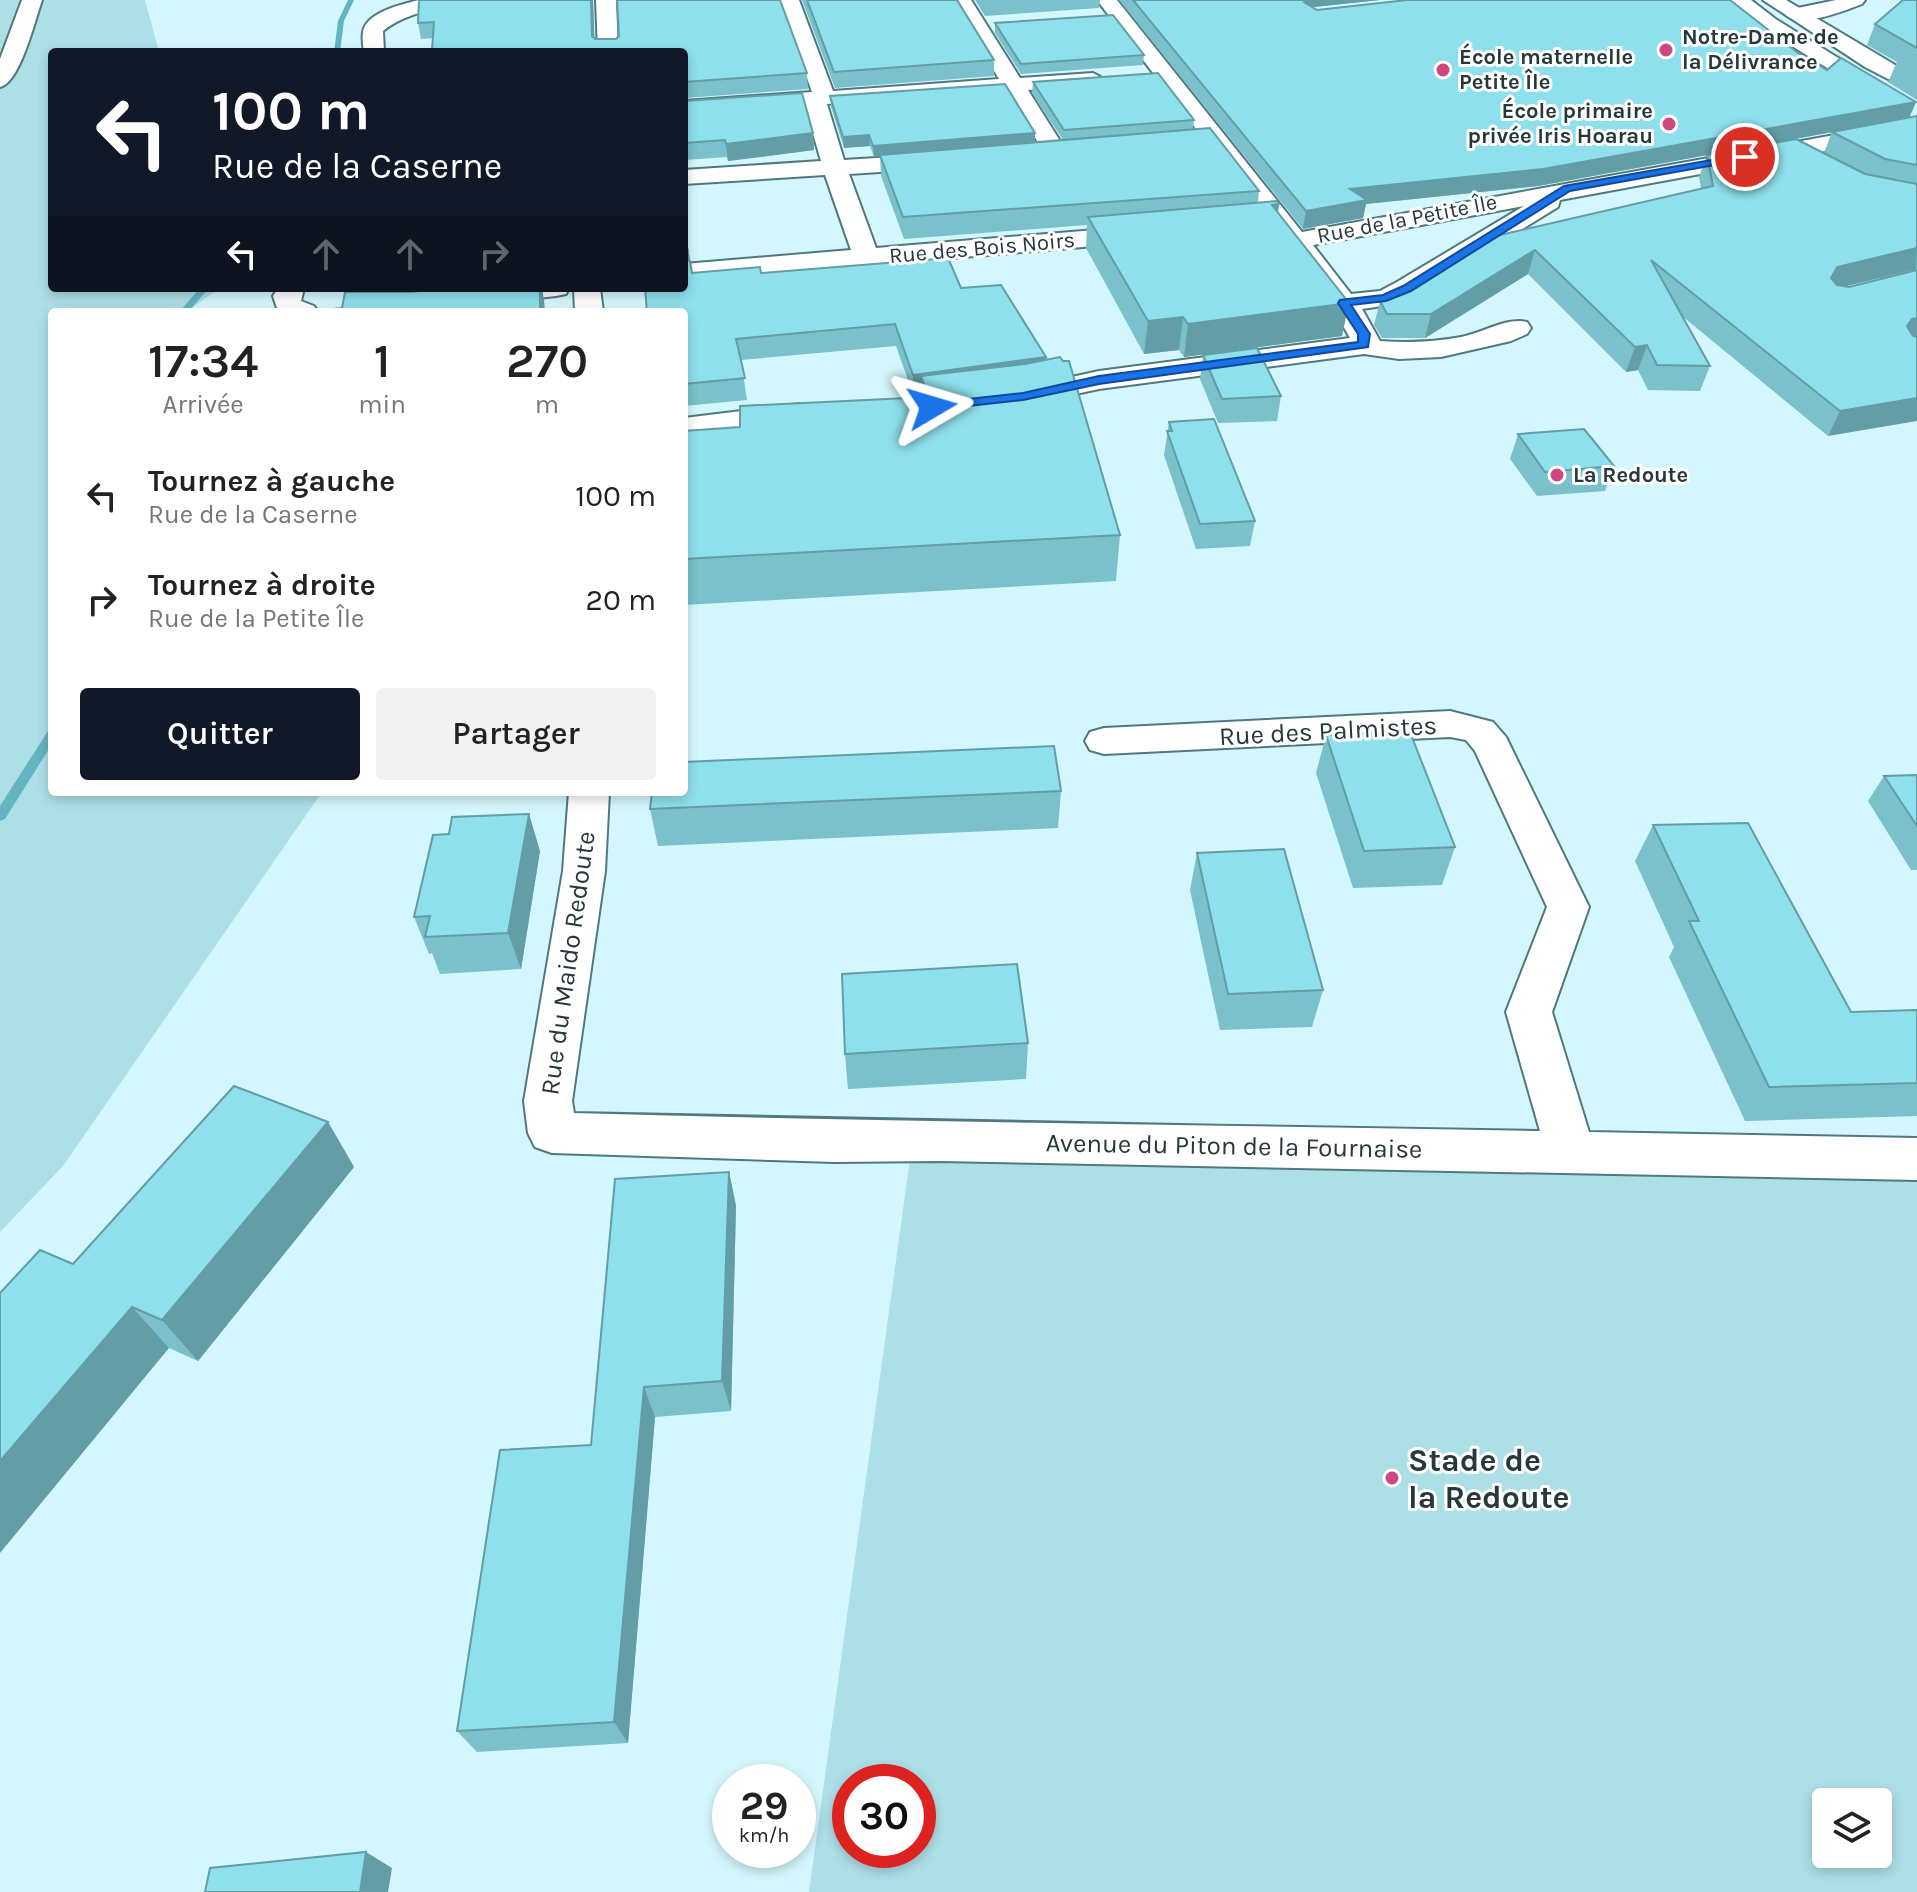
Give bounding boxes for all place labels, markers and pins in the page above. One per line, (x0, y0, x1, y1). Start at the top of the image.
place label: Notre-Dame de la Délivrance (1682, 24, 1839, 75)
marker: Notre-Dame de la Délivrance (1657, 41, 1675, 59)
place label: École maternelle Petite Île (1459, 43, 1633, 95)
marker: École maternelle Petite Île (1434, 61, 1452, 79)
place label: École primaire privée Iris Hoarau (1468, 97, 1653, 149)
marker: École primaire privée Iris Hoarau (1660, 115, 1678, 133)
pin (1711, 123, 1779, 191)
place label: La Redoute (1573, 462, 1688, 488)
marker: La Redoute (1548, 466, 1566, 484)
place label: Stade de la Redoute (1408, 1442, 1570, 1516)
marker: Stade de la Redoute (1383, 1469, 1401, 1487)

